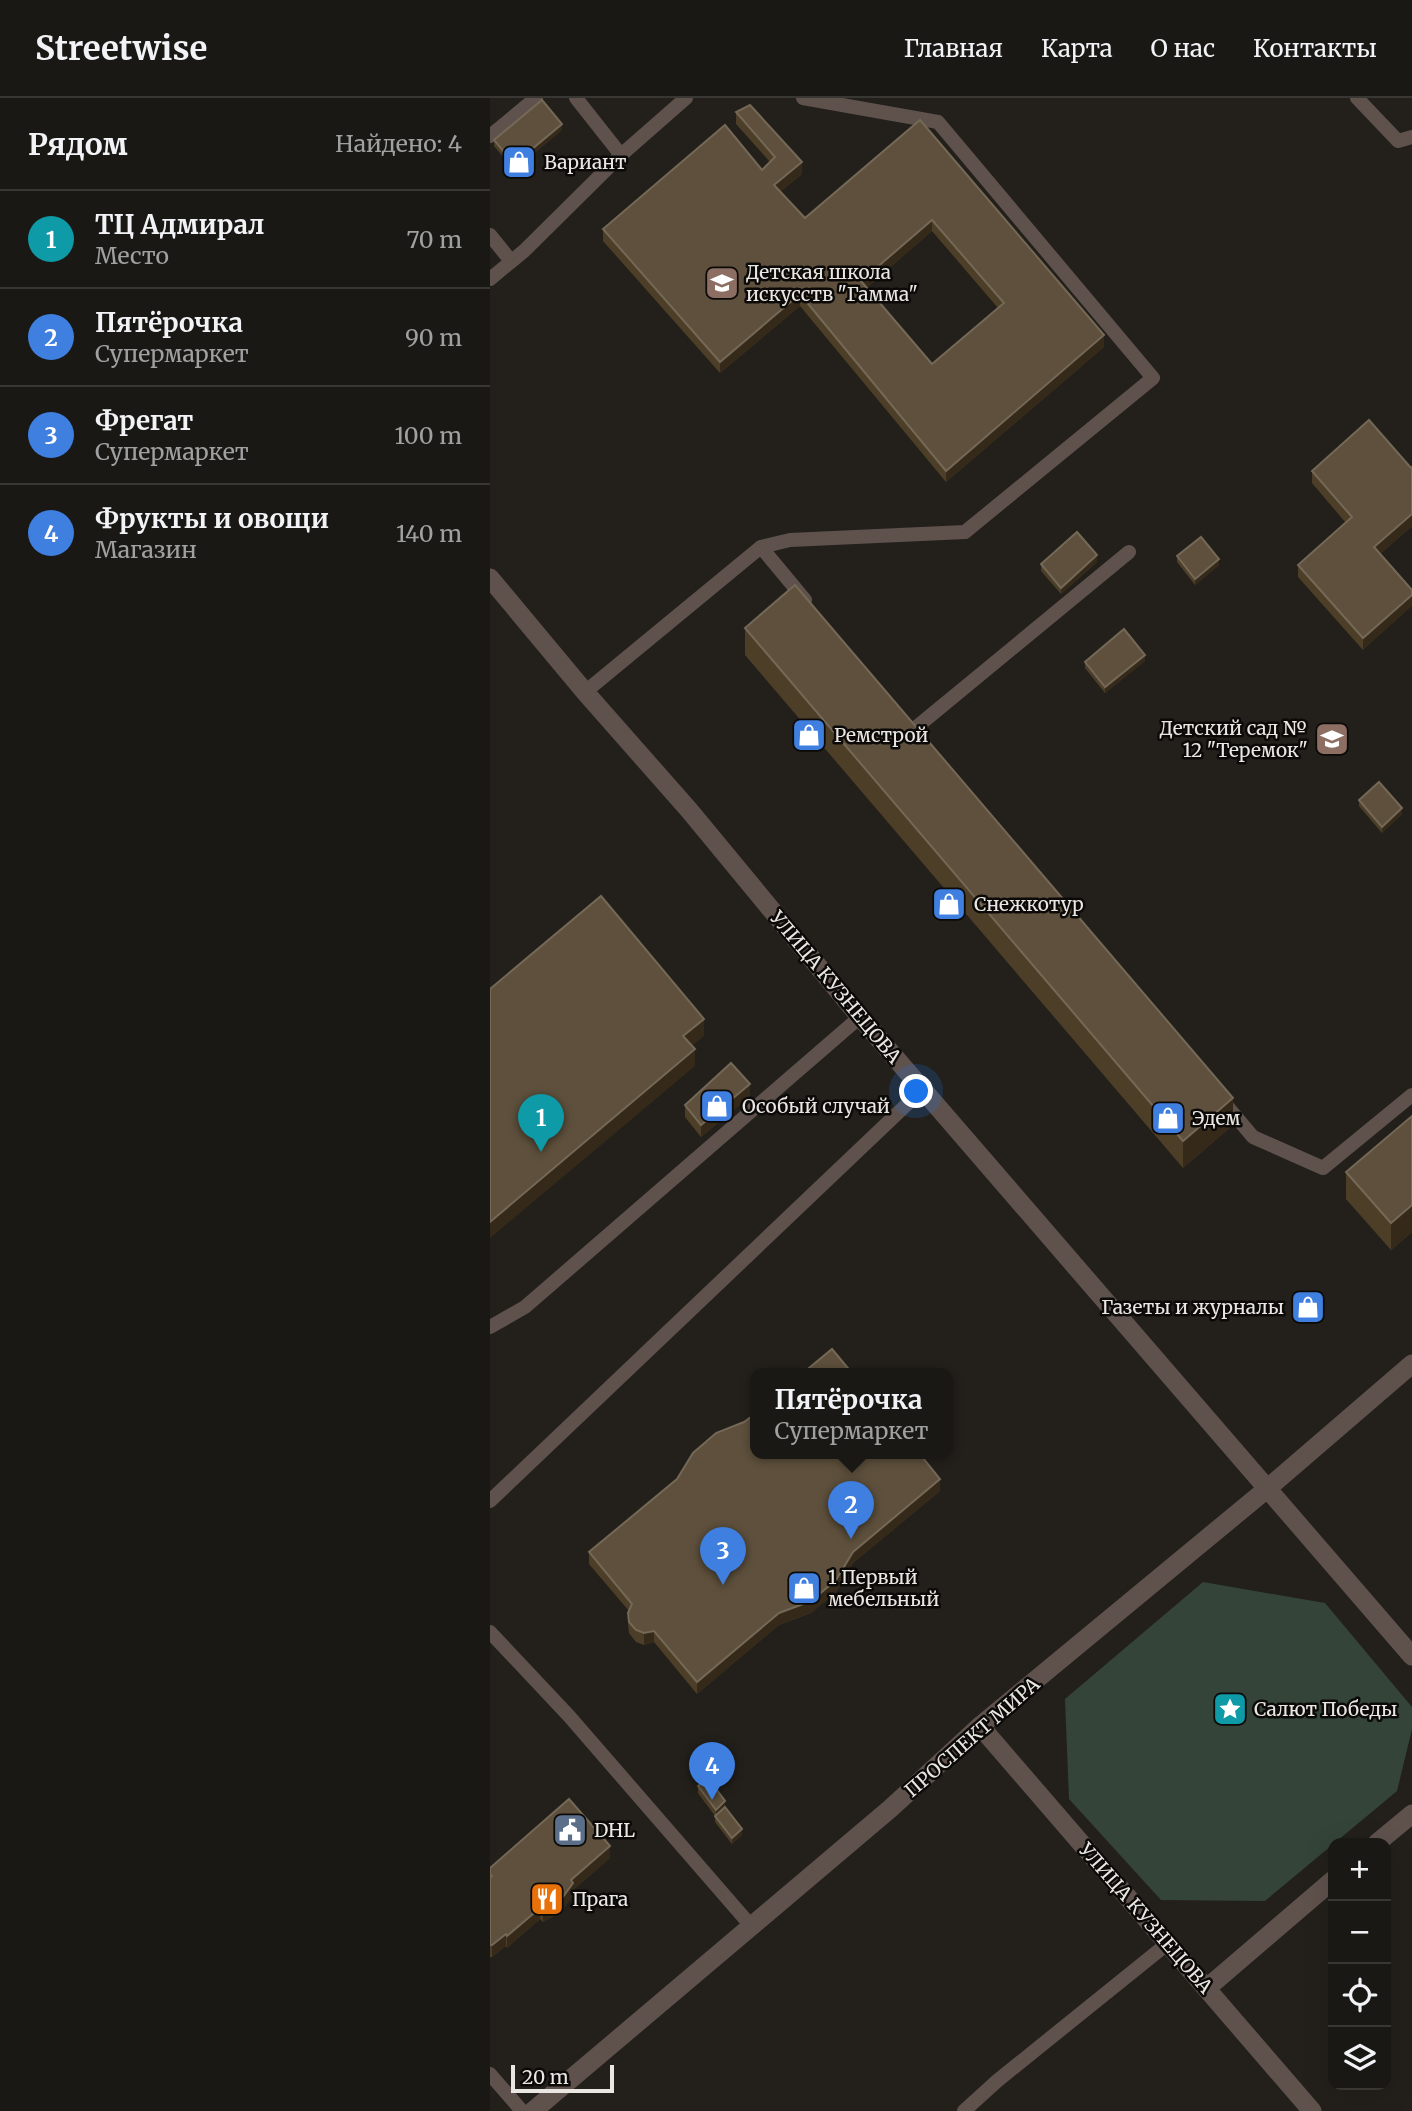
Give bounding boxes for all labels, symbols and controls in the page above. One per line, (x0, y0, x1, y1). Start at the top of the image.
text: Streetwise (35, 28, 207, 69)
text: Главная (904, 33, 1003, 64)
text: Карта (1041, 33, 1113, 64)
text: О нас (1151, 33, 1215, 64)
text: Контакты (1253, 33, 1377, 64)
text: Рядом (28, 125, 128, 163)
text: Найдено: 4 (335, 129, 462, 158)
shop icon: Вариант (500, 143, 538, 181)
place label: Вариант (544, 150, 627, 174)
text: ТЦ Адмирал (95, 208, 264, 241)
text: 1 (46, 225, 56, 254)
text: 70 m (406, 225, 462, 254)
text: Место (95, 241, 169, 270)
place label: Детская школа искусств "Гамма" (746, 260, 918, 306)
school or university icon: Детская школа искусств "Гамма" (703, 264, 741, 302)
text: Пятёрочка (95, 306, 243, 339)
text: 2 (44, 323, 58, 352)
text: 90 m (405, 323, 462, 352)
text: Супермаркет (95, 339, 249, 368)
text: Фрегат (95, 404, 193, 437)
text: 3 (44, 421, 58, 450)
text: 100 m (394, 421, 462, 450)
text: Супермаркет (95, 437, 249, 466)
text: Фрукты и овощи (95, 502, 329, 535)
text: 4 (44, 519, 58, 548)
text: 140 m (396, 519, 462, 548)
text: Магазин (95, 535, 197, 564)
shop icon: Ремстрой (790, 716, 828, 754)
place label: Детский сад № 12 "Теремок" (1160, 716, 1308, 762)
school or university icon: Детский сад № 12 "Теремок" (1313, 720, 1351, 758)
place label: Ремстрой (834, 723, 928, 747)
shop icon: Снежкотур (930, 885, 968, 923)
place label: Снежкотур (974, 892, 1084, 916)
street label: УЛИЦА КУЗНЕЦОВА (765, 905, 907, 1069)
your location (899, 1074, 933, 1108)
shop icon: Особый случай (698, 1087, 736, 1125)
pin: 1 (518, 1094, 564, 1152)
place label: Особый случай (742, 1094, 890, 1118)
shop icon: Эдем (1149, 1099, 1187, 1137)
place label: Эдем (1192, 1106, 1241, 1130)
shop icon: Газеты и журналы (1289, 1288, 1327, 1326)
place label: Газеты и журналы (1101, 1295, 1284, 1319)
popup (750, 1368, 953, 1459)
text: Пятёрочка (775, 1383, 922, 1416)
text: Супермаркет (775, 1416, 928, 1445)
pin: 2 (828, 1481, 874, 1539)
pin: 3 (700, 1527, 746, 1585)
place label: 1 Первый мебельный (828, 1565, 939, 1611)
shop icon: 1 Первый мебельный (785, 1569, 823, 1607)
street label: ПРОСПЕКТ МИРА (900, 1671, 1045, 1802)
place icon: Салют Победы (1211, 1690, 1249, 1728)
place label: Салют Победы (1254, 1697, 1397, 1721)
pin: 4 (689, 1742, 735, 1800)
public building icon: DHL (551, 1811, 589, 1849)
place label: DHL (594, 1818, 635, 1842)
street label: УЛИЦА КУЗНЕЦОВА (1073, 1837, 1218, 1999)
map controls (1328, 1838, 1391, 2090)
button: + (1328, 1838, 1391, 1901)
restaurant icon: Прага (528, 1880, 566, 1918)
place label: Прага (572, 1887, 628, 1911)
button: − (1328, 1901, 1391, 1964)
button: locate (1328, 1964, 1391, 2027)
button: layers (1328, 2027, 1391, 2090)
scale bar (511, 2062, 614, 2094)
text: 20 m (522, 2065, 569, 2089)

